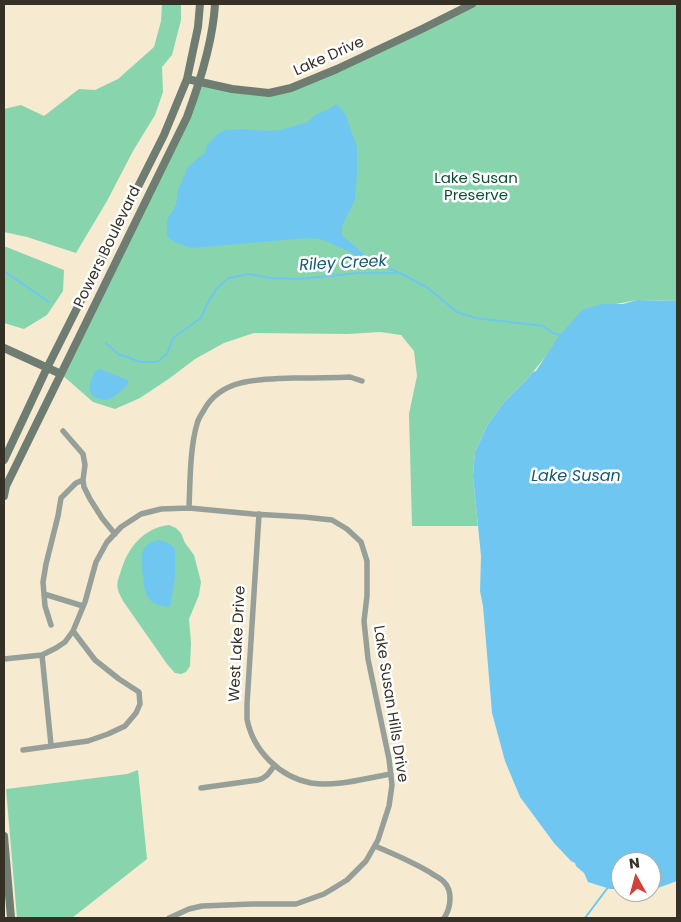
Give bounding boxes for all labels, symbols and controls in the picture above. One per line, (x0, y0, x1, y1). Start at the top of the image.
street label: Lake Drive (291, 33, 367, 81)
park label: Lake Susan Preserve (434, 170, 518, 205)
street label: Powers Boulevard (71, 183, 145, 311)
water label: Riley Creek (299, 252, 387, 276)
water label: Lake Susan (531, 467, 621, 487)
street label: West Lake Drive (226, 585, 250, 703)
street label: Lake Susan Hills Drive (369, 624, 411, 784)
north arrow (611, 852, 661, 902)
text: N (628, 853, 641, 874)

